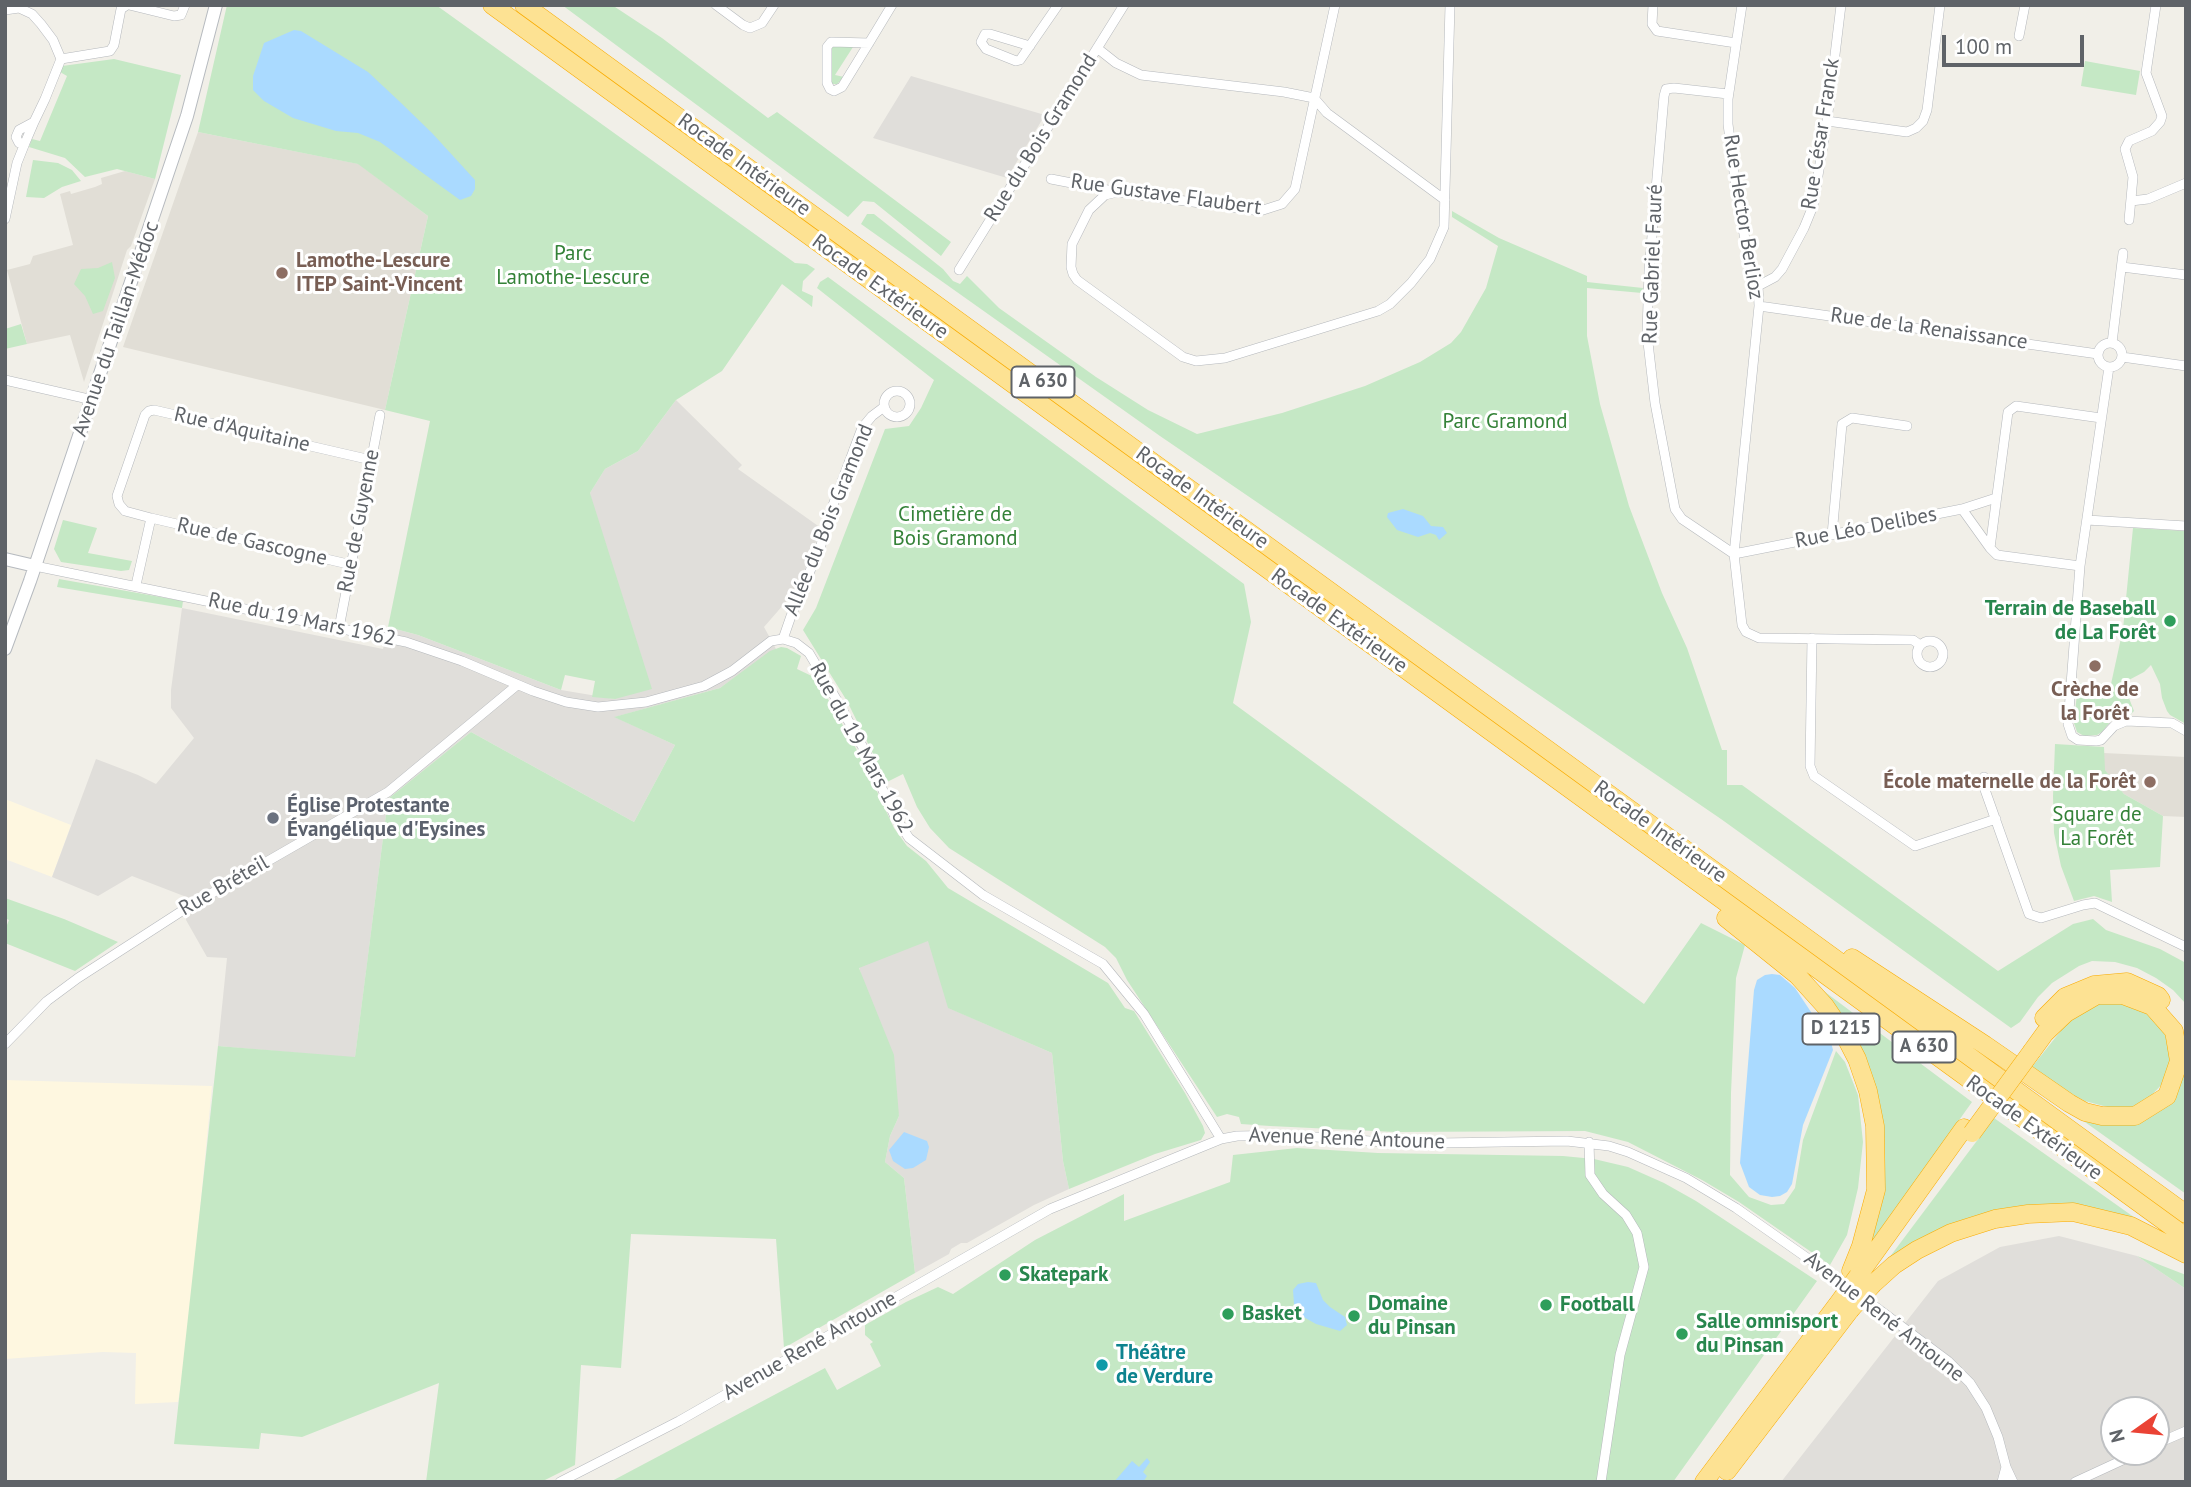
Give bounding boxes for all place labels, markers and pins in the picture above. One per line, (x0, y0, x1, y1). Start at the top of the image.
place label: Lamothe-Lescure ITEP Saint-Vincent (296, 248, 463, 298)
marker: Lamothe-Lescure ITEP Saint-Vincent (274, 265, 290, 281)
place label: Terrain de Baseball de La Forêt (1985, 596, 2156, 646)
marker: Terrain de Baseball de La Forêt (2162, 613, 2178, 629)
marker: Crèche de la Forêt (2087, 658, 2103, 674)
place label: Crèche de la Forêt (2051, 677, 2139, 727)
place label: École maternelle de la Forêt (1883, 769, 2136, 795)
marker: École maternelle de la Forêt (2142, 774, 2158, 790)
place label: Église Protestante Évangélique d'Eysines (287, 793, 485, 843)
marker: Église Protestante Évangélique d'Eysines (265, 810, 281, 826)
place label: Skatepark (1019, 1262, 1108, 1288)
marker: Skatepark (997, 1267, 1013, 1283)
place label: Domaine du Pinsan (1368, 1291, 1456, 1341)
place label: Football (1560, 1292, 1635, 1318)
marker: Football (1538, 1297, 1554, 1313)
place label: Basket (1242, 1301, 1302, 1327)
marker: Basket (1220, 1306, 1236, 1322)
marker: Domaine du Pinsan (1346, 1308, 1362, 1324)
place label: Salle omnisport du Pinsan (1696, 1309, 1838, 1359)
marker: Salle omnisport du Pinsan (1674, 1326, 1690, 1342)
place label: Théâtre de Verdure (1116, 1340, 1213, 1390)
marker: Théâtre de Verdure (1094, 1357, 1110, 1373)

